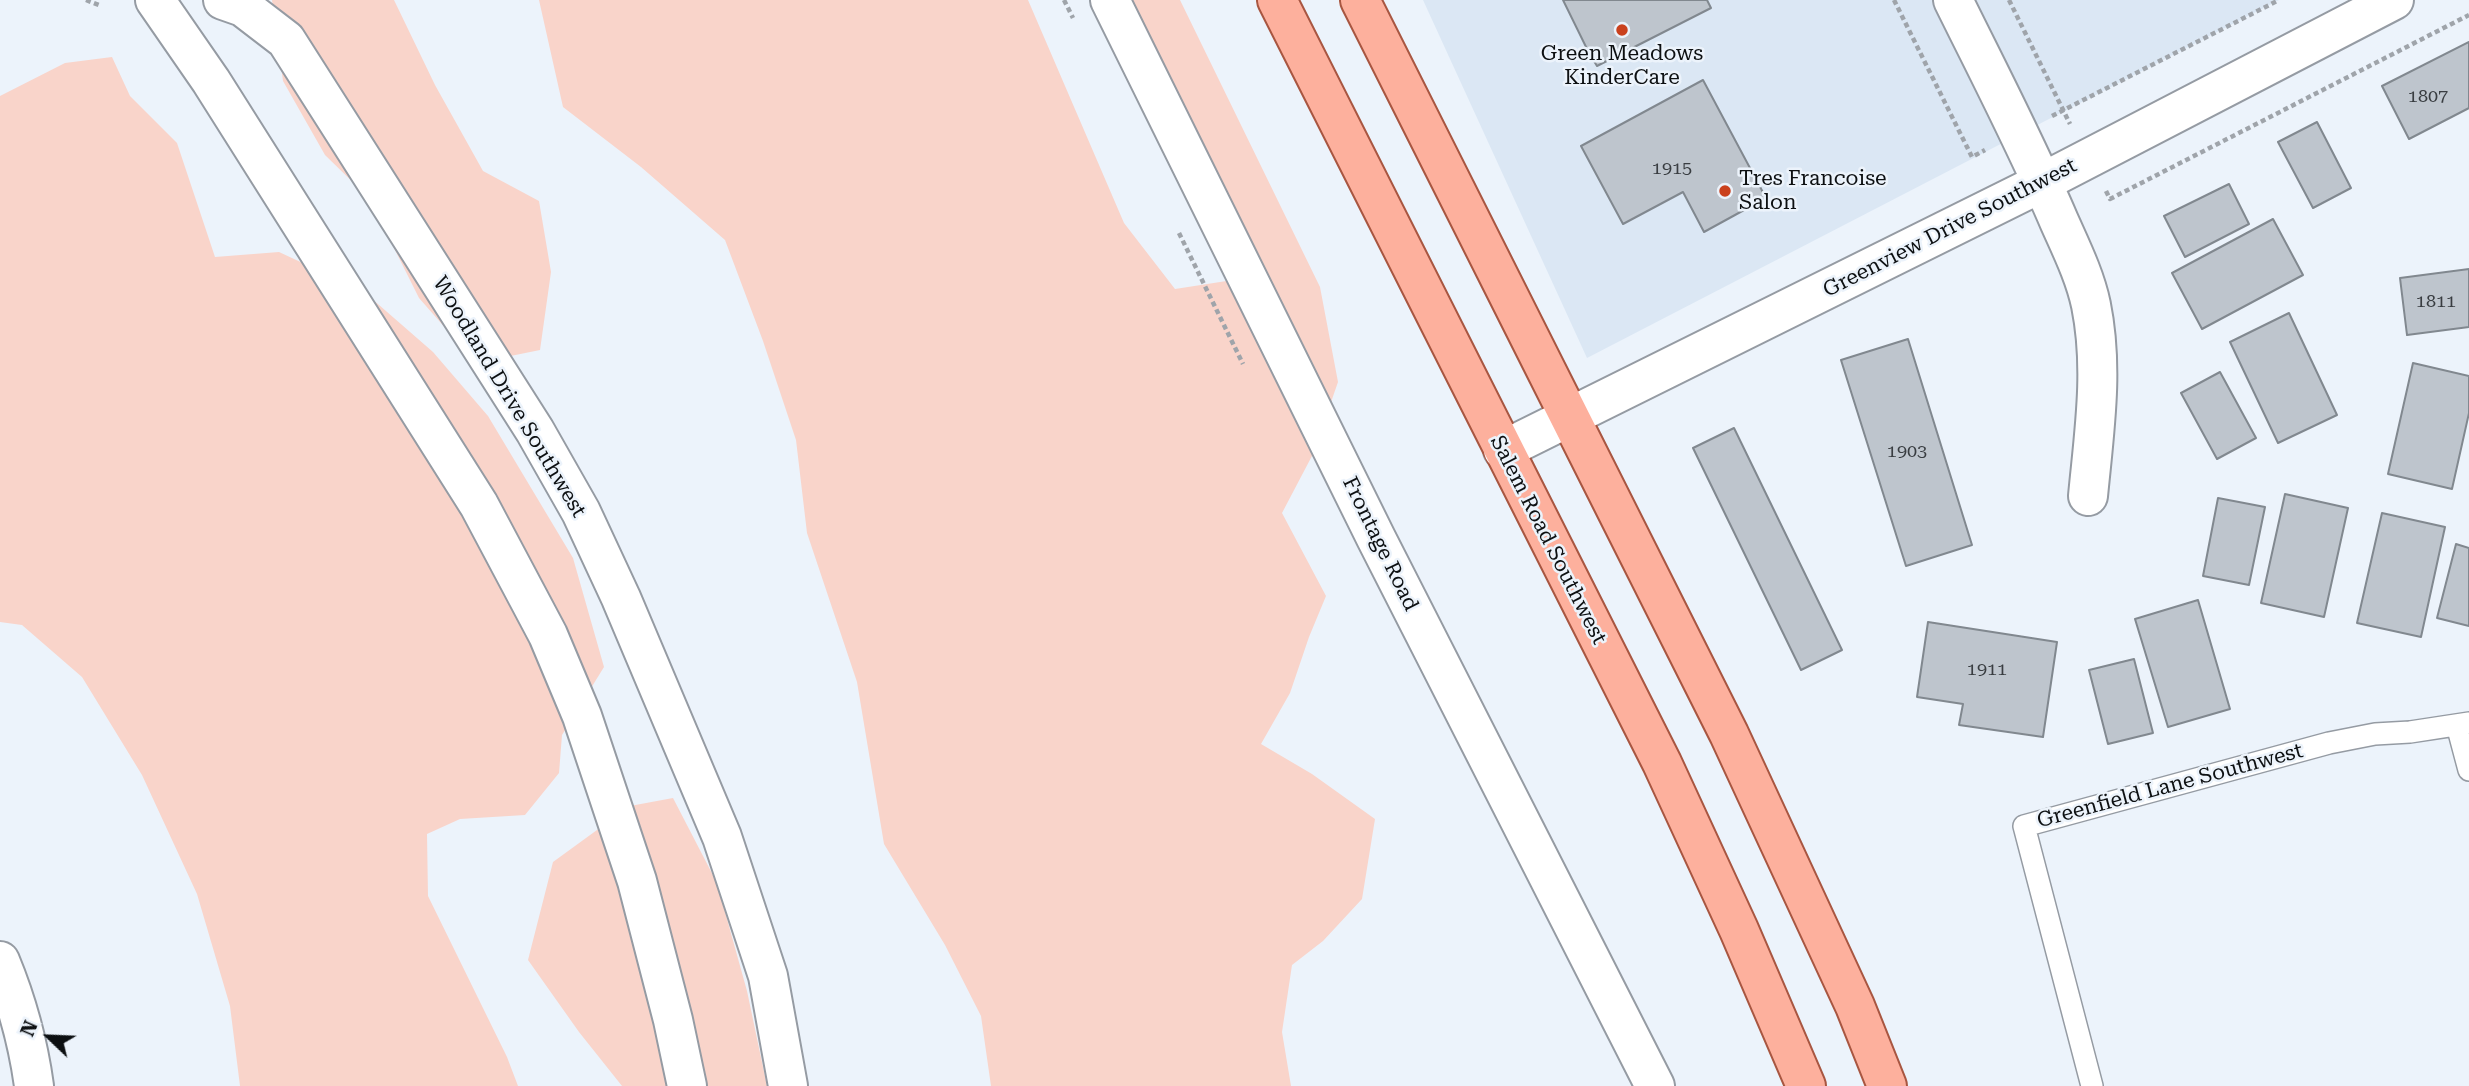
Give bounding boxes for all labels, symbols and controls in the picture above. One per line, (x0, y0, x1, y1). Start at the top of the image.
marker: Green Meadows KinderCare (1614, 22, 1630, 38)
place label: Green Meadows KinderCare (1541, 41, 1703, 91)
house number: 1807 (2408, 86, 2448, 108)
street label: Greenview Drive Southwest (1819, 153, 2081, 303)
house number: 1915 (1652, 158, 1692, 180)
place label: Tres Francoise Salon (1739, 166, 1887, 216)
marker: Tres Francoise Salon (1717, 183, 1733, 199)
street label: Woodland Drive Southwest (427, 272, 591, 522)
house number: 1811 (2416, 291, 2456, 313)
street label: Salem Road Southwest (1484, 431, 1612, 649)
house number: 1903 (1887, 441, 1927, 463)
street label: Frontage Road (1337, 473, 1423, 615)
house number: 1911 (1967, 659, 2007, 681)
street label: Greenfield Lane Southwest (2034, 738, 2306, 834)
north arrow (14, 1002, 84, 1072)
text: N (16, 1017, 43, 1040)

